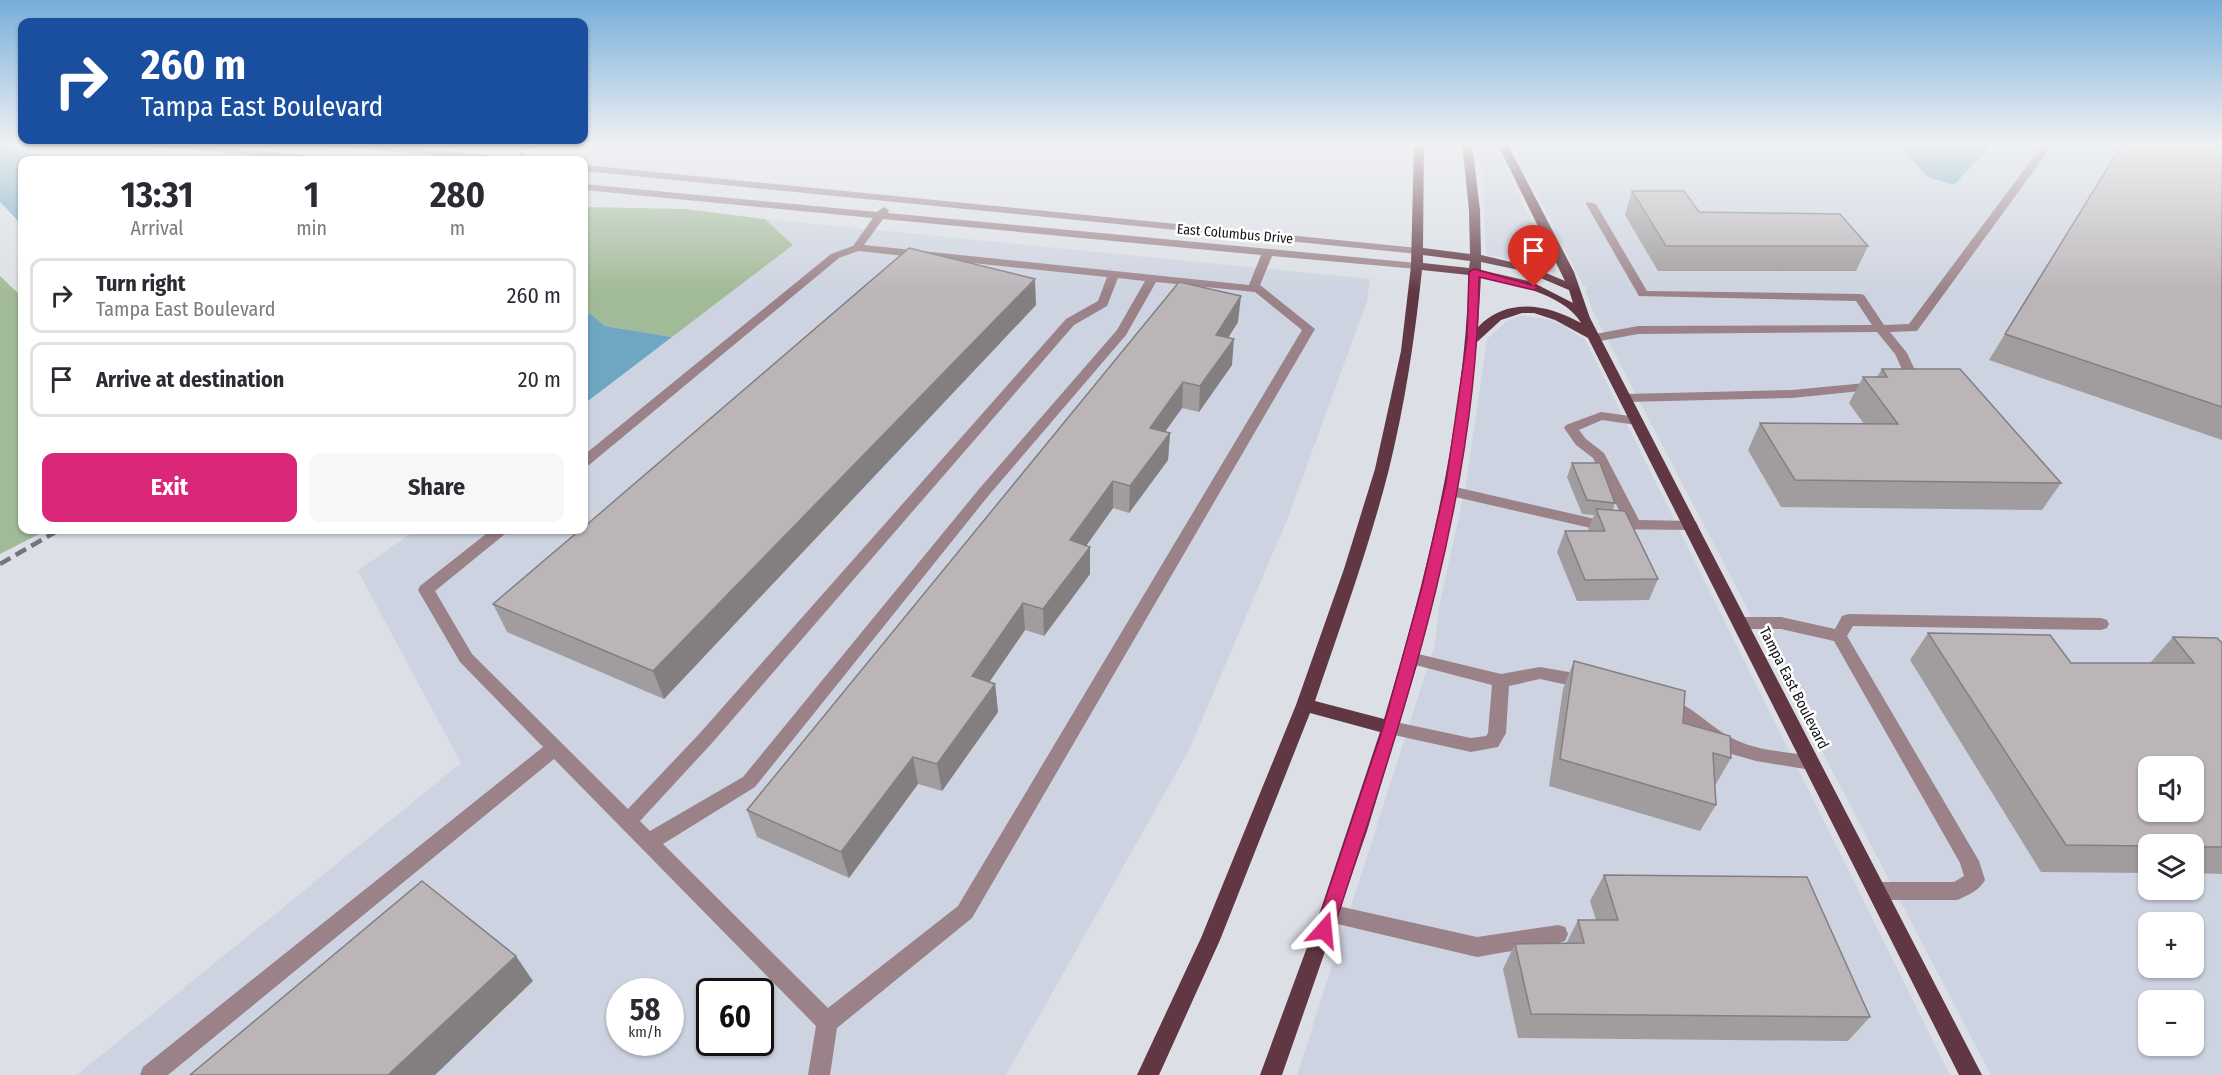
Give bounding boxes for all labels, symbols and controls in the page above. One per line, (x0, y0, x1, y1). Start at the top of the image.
text: 260 m (141, 40, 246, 90)
icon: right (42, 42, 120, 120)
text: Tampa East Boulevard (141, 91, 383, 123)
text: 13:31 (121, 173, 193, 217)
text: 1 (304, 173, 319, 217)
text: 280 (430, 173, 485, 217)
text: Arrival (131, 216, 184, 240)
text: min (296, 216, 327, 240)
text: m (450, 216, 465, 240)
street label: East Columbus Drive (1176, 220, 1294, 248)
pin (1508, 225, 1559, 287)
icon: arrive (1517, 234, 1550, 267)
text: Turn right (96, 270, 185, 297)
icon: right (45, 279, 78, 312)
text: 260 m (507, 282, 561, 309)
text: Tampa East Boulevard (96, 297, 275, 321)
icon: arrive (45, 363, 78, 396)
text: Arrive at destination (96, 366, 284, 393)
text: 20 m (518, 366, 561, 393)
button: Exit (42, 453, 297, 522)
button: Share (309, 453, 564, 522)
street label: Tampa East Boulevard (1755, 624, 1833, 752)
map controls (2138, 756, 2204, 1056)
button: sound (2138, 756, 2204, 822)
button: layers (2138, 834, 2204, 900)
position arrow (1292, 898, 1356, 962)
button: + (2138, 912, 2204, 978)
speed limit sign: 60 (696, 978, 774, 1056)
button: − (2138, 990, 2204, 1056)
text: 58 (630, 992, 660, 1028)
text: km/h (628, 1023, 662, 1041)

